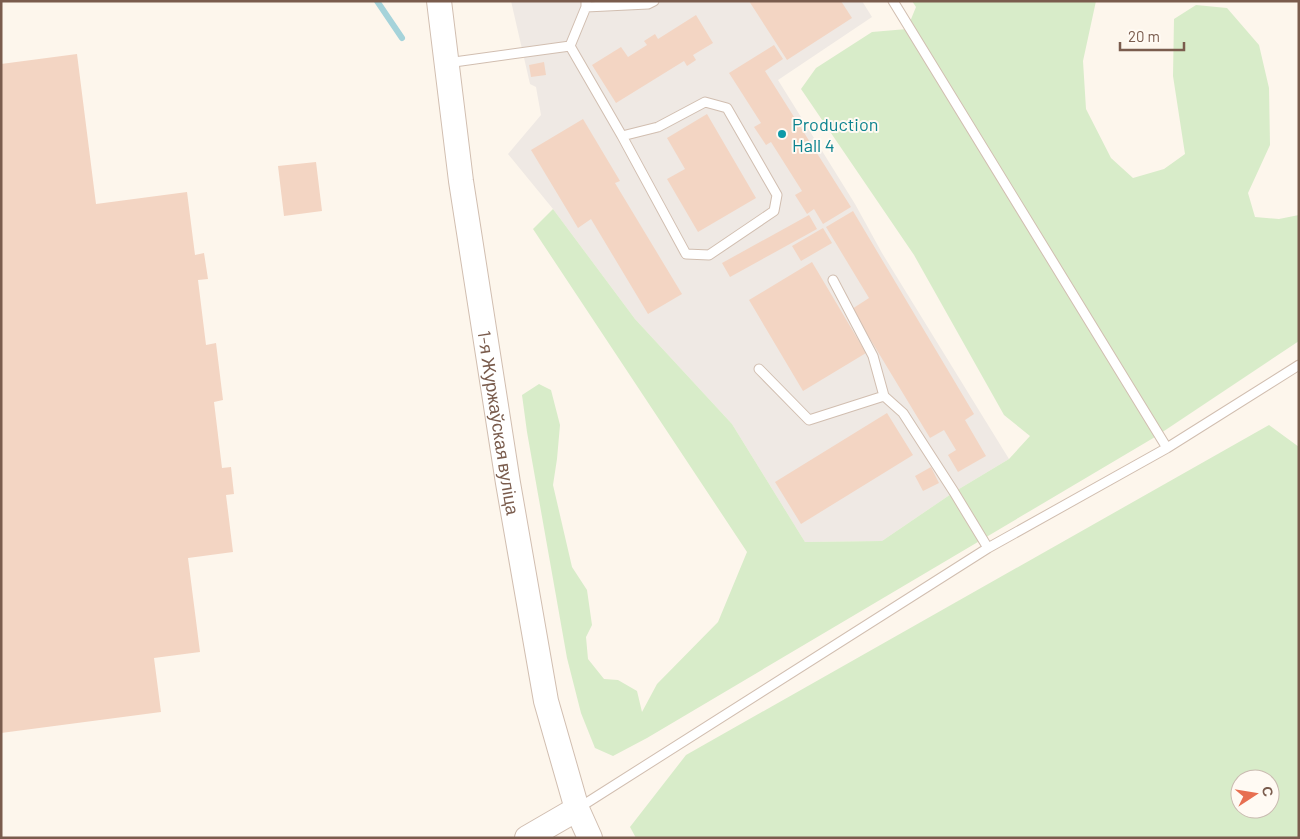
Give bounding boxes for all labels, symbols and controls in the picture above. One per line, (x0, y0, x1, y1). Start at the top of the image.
scale bar (1120, 20, 1184, 52)
text: 20 m (1128, 27, 1160, 45)
place label: Production Hall 4 (792, 113, 878, 156)
marker: Production Hall 4 (776, 128, 788, 140)
street label: 1-я Журжаўская вуліца (473, 329, 525, 518)
north arrow (1230, 769, 1280, 819)
text: С (1259, 784, 1278, 798)

